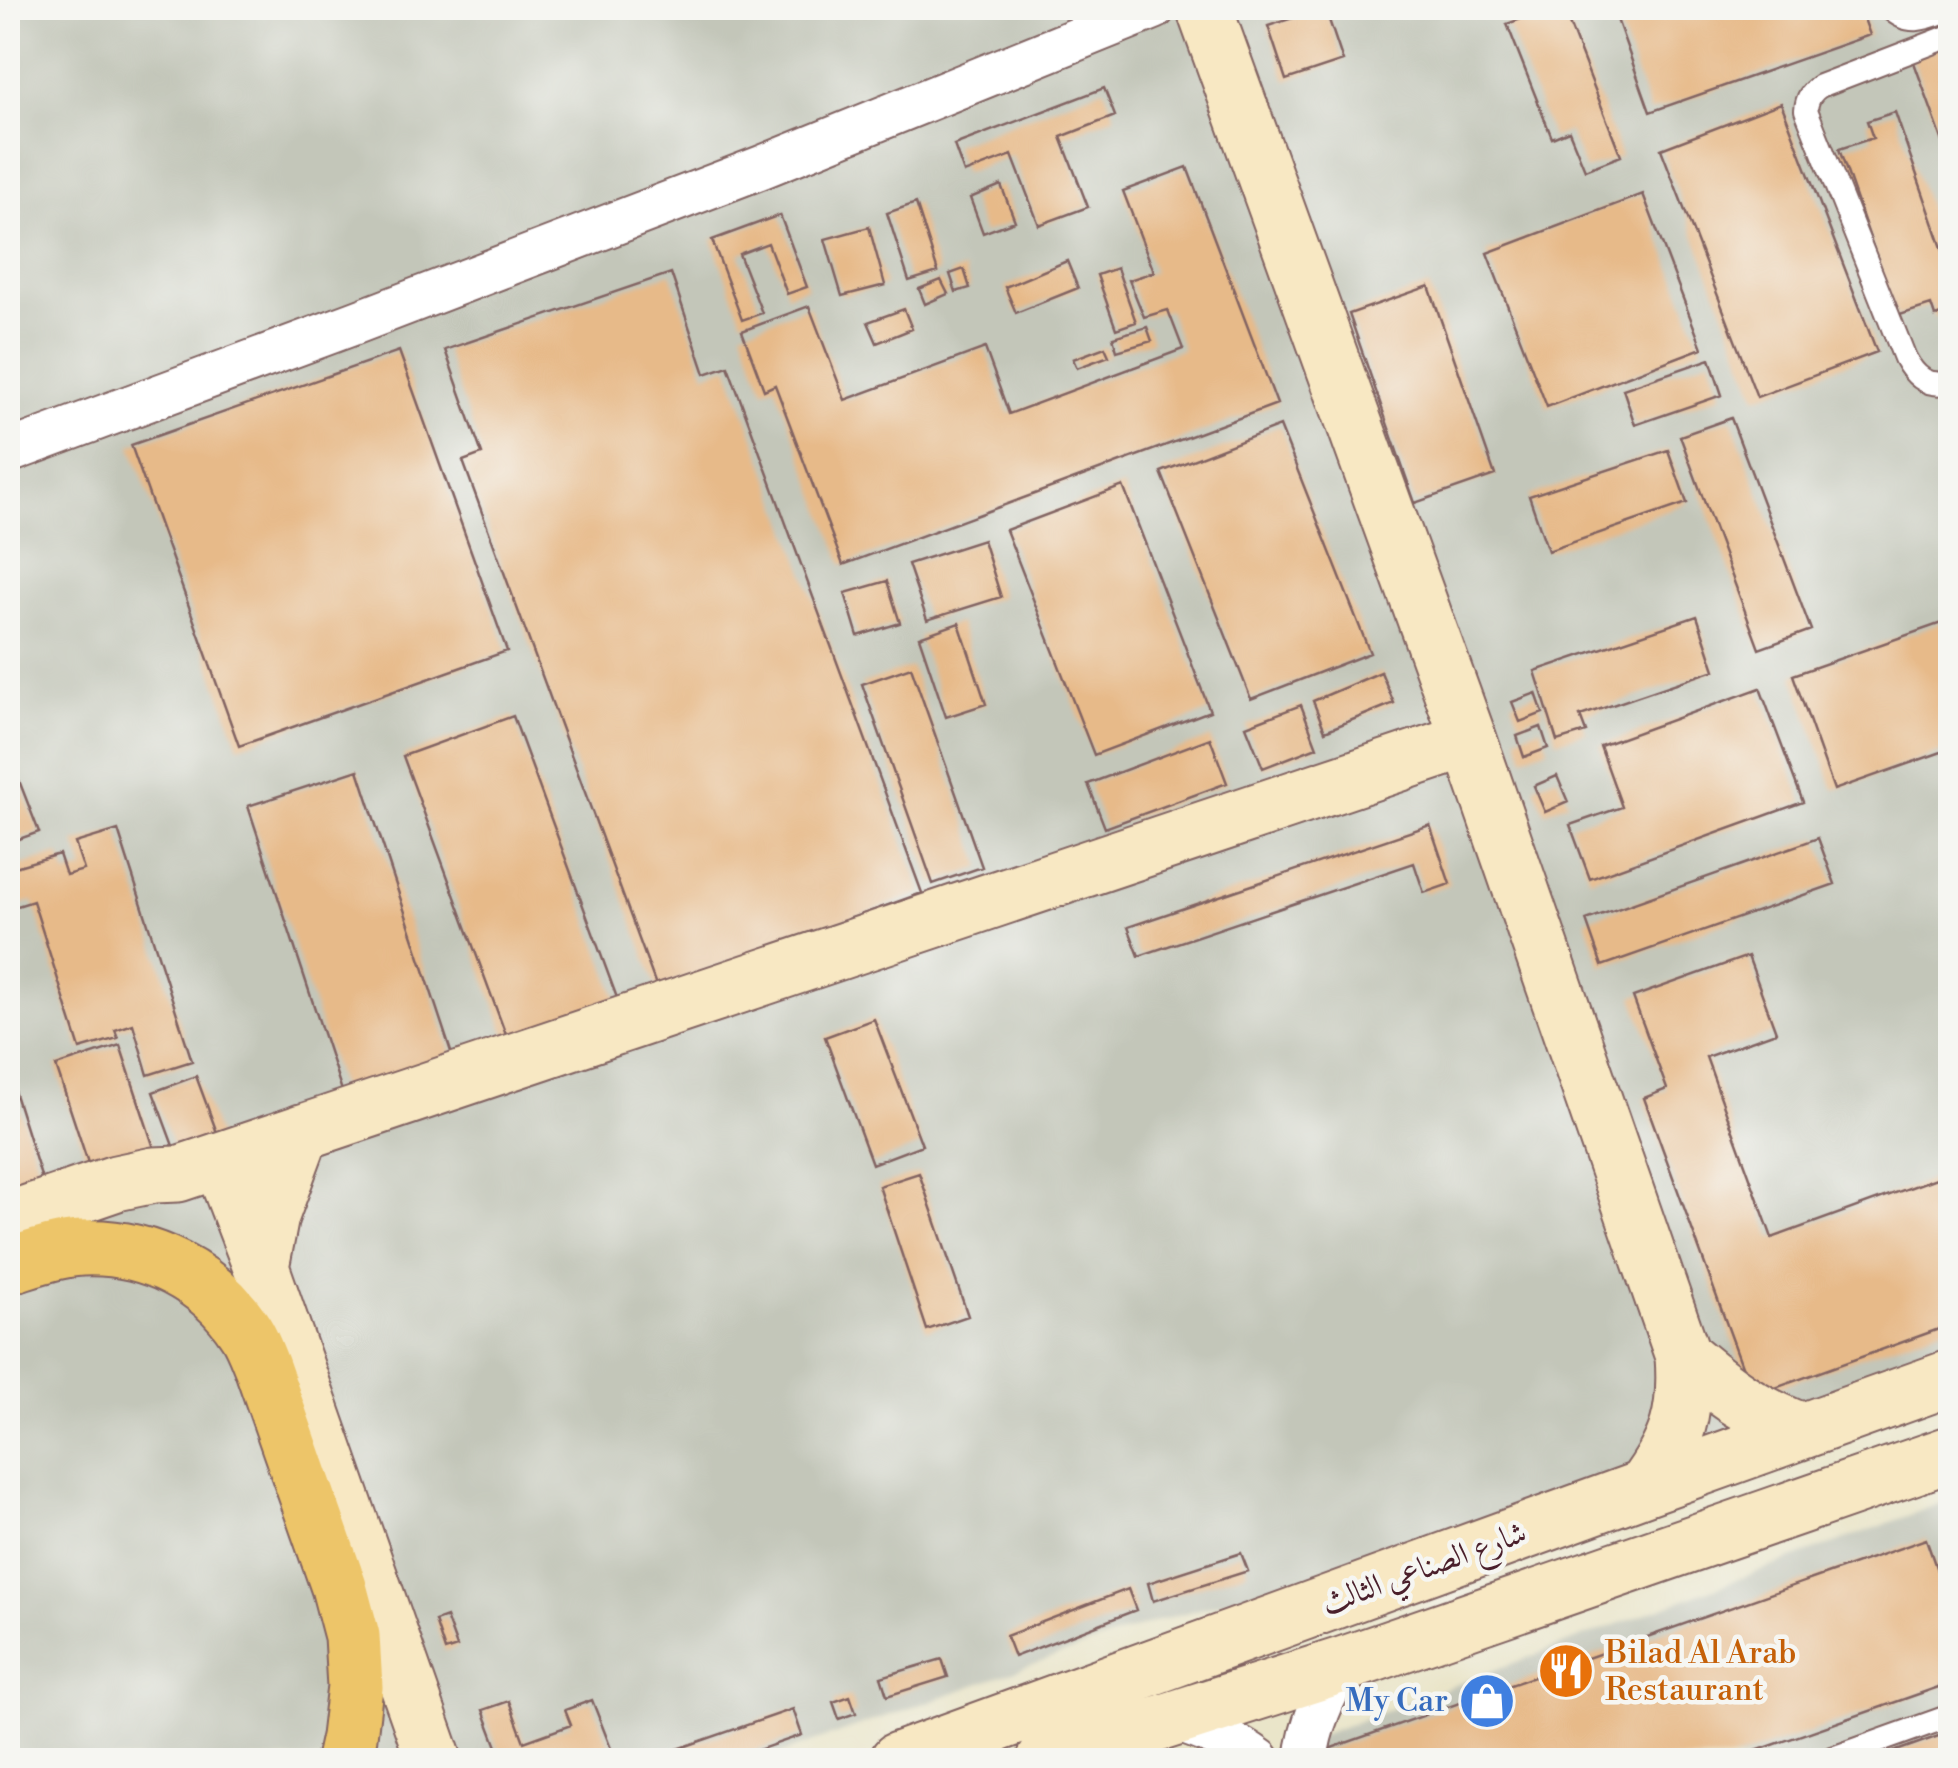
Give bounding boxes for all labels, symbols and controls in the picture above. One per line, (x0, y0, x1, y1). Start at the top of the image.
street label: شارع الصناعي الثالث (1316, 1512, 1534, 1629)
place label: Bilad Al Arab Restaurant (1604, 1633, 1797, 1710)
restaurant icon: Bilad Al Arab Restaurant (1536, 1641, 1596, 1701)
shop icon: My Car (1457, 1671, 1517, 1731)
place label: My Car (1346, 1681, 1448, 1721)

